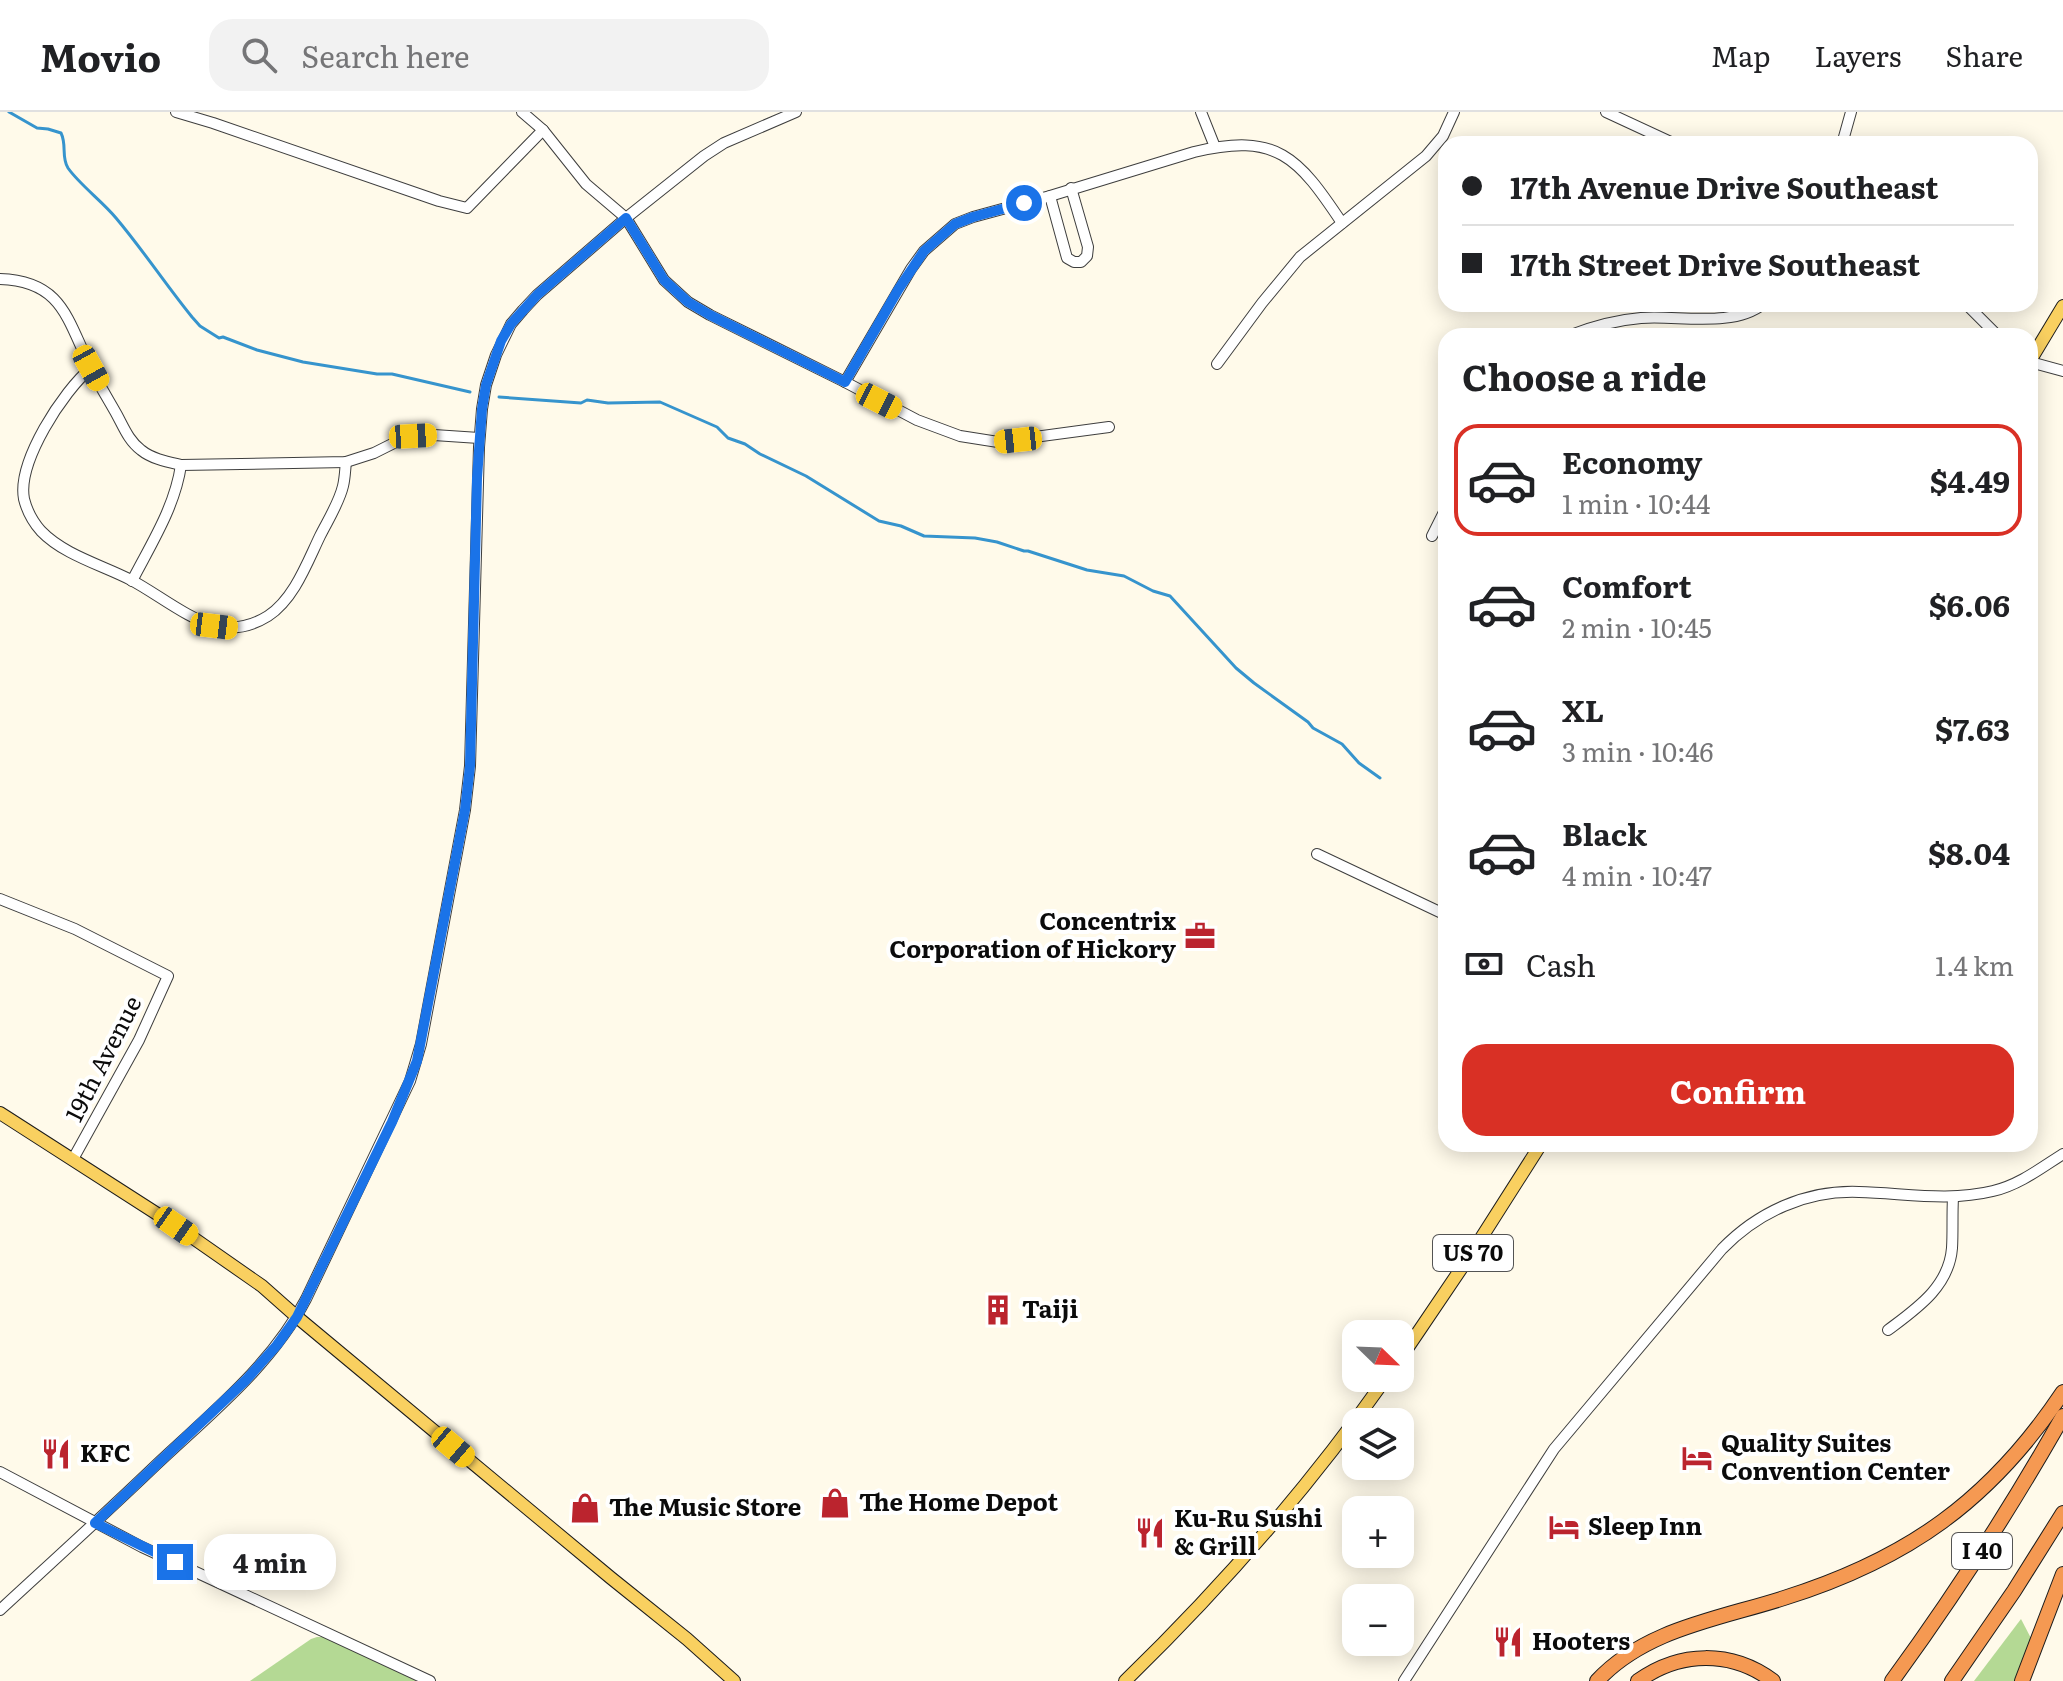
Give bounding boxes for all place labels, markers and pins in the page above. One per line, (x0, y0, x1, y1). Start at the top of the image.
place label: Concentrix Corporation of Hickory (889, 902, 1177, 965)
office icon: Concentrix Corporation of Hickory (1183, 919, 1217, 953)
place label: Taiji (1022, 1290, 1078, 1325)
building icon: Taiji (981, 1293, 1015, 1327)
place label: Quality Suites Convention Center (1721, 1424, 1950, 1487)
place label: KFC (80, 1434, 131, 1469)
restaurant icon: KFC (39, 1437, 73, 1471)
hotel icon: Quality Suites Convention Center (1680, 1441, 1714, 1475)
place label: The Home Depot (859, 1483, 1058, 1518)
shop icon: The Home Depot (818, 1486, 852, 1520)
place label: The Music Store (609, 1488, 801, 1523)
shop icon: The Music Store (568, 1491, 602, 1525)
place label: Ku-Ru Sushi & Grill (1174, 1499, 1323, 1562)
place label: Sleep Inn (1588, 1507, 1702, 1542)
hotel icon: Sleep Inn (1547, 1510, 1581, 1544)
restaurant icon: Ku-Ru Sushi & Grill (1133, 1516, 1167, 1550)
place label: Hooters (1532, 1622, 1630, 1657)
restaurant icon: Hooters (1491, 1625, 1525, 1659)

